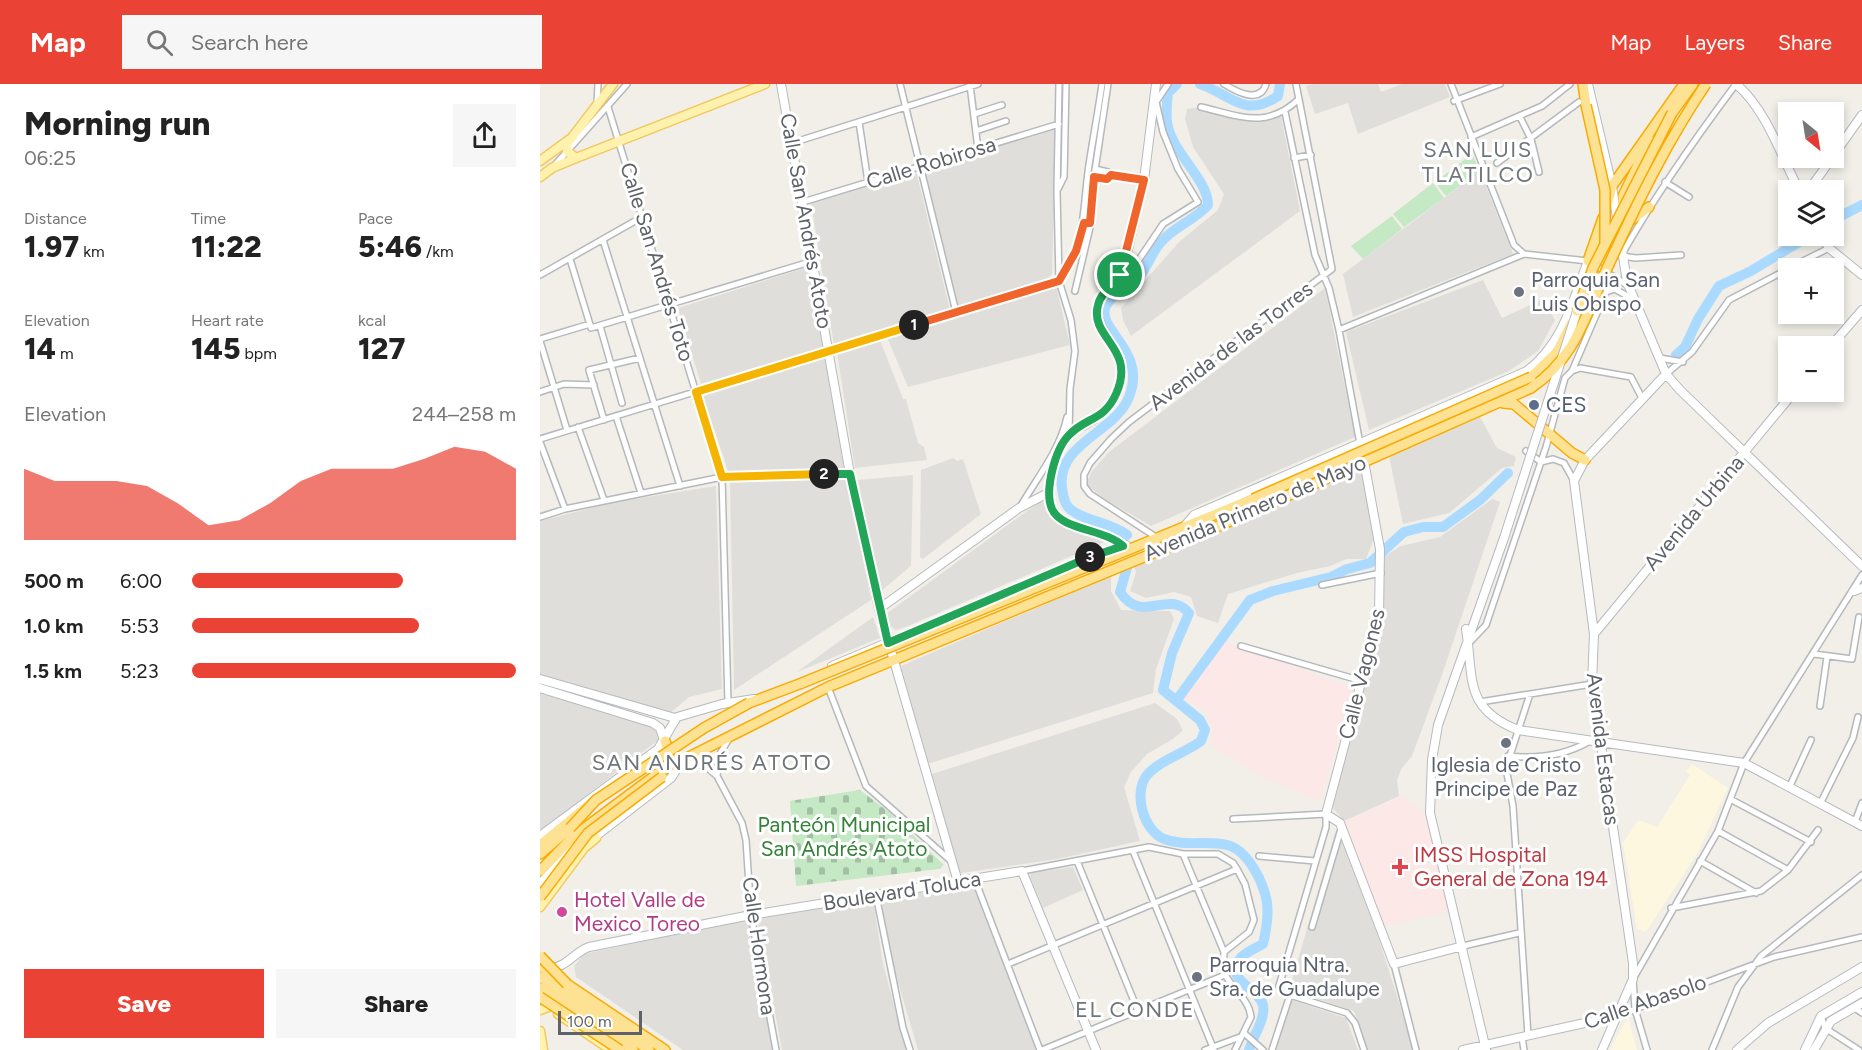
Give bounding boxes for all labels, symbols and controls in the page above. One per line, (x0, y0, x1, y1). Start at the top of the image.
search box (122, 15, 542, 69)
text: Map (30, 25, 86, 59)
icon: search (143, 26, 176, 59)
text: Search here (191, 29, 308, 56)
text: Map (1611, 30, 1651, 55)
text: Layers (1684, 30, 1745, 55)
text: Share (1778, 30, 1832, 55)
north arrow (1778, 102, 1844, 168)
map controls (1778, 102, 1844, 402)
text: Morning run (24, 104, 210, 143)
button: share (453, 104, 516, 167)
street label: Calle San Andrés Atoto (775, 111, 838, 331)
street label: Calle Robirosa (863, 131, 999, 194)
district label: SAN LUIS TLATILCO (1422, 136, 1534, 188)
text: 06:25 (24, 146, 76, 170)
street label: Calle San Andrés Toto (615, 159, 700, 364)
button: layers (1778, 180, 1844, 246)
text: Distance (24, 209, 87, 228)
text: Time (191, 209, 226, 228)
text: Pace (358, 209, 393, 228)
text: 1.97 (24, 228, 79, 265)
text: 11:22 (191, 228, 262, 265)
text: 5:46 (358, 228, 422, 265)
text: km (79, 242, 105, 261)
text: /km (422, 242, 454, 261)
pin (1094, 249, 1145, 300)
icon: arrive (1103, 258, 1136, 291)
button: + (1778, 258, 1844, 324)
place label: Parroquia San Luis Obispo (1531, 267, 1660, 316)
street label: Avenida de las Torres (1144, 276, 1317, 415)
marker: Parroquia San Luis Obispo (1512, 285, 1526, 299)
pin: 1 (899, 310, 929, 340)
text: Elevation (24, 311, 90, 330)
text: Heart rate (191, 311, 264, 330)
text: kcal (358, 311, 386, 330)
text: 1 (911, 315, 917, 334)
text: 14 (24, 330, 56, 367)
text: 145 (191, 330, 240, 367)
text: 127 (358, 330, 405, 367)
button: − (1778, 336, 1844, 402)
text: m (56, 344, 74, 363)
text: bpm (240, 344, 277, 363)
place label: CES (1546, 392, 1586, 417)
marker: CES (1527, 398, 1541, 412)
text: Elevation (24, 402, 106, 426)
text: 244–258 m (412, 402, 516, 426)
street label: Avenida Primero de Mayo (1140, 449, 1370, 566)
street label: Avenida Urbina (1638, 450, 1749, 575)
pin: 2 (809, 459, 839, 489)
text: 2 (819, 464, 829, 483)
pin: 3 (1075, 542, 1105, 572)
text: 3 (1086, 547, 1094, 566)
text: 500 m (24, 569, 84, 593)
text: 6:00 (120, 569, 162, 593)
street label: Calle Vagones (1333, 606, 1390, 742)
text: 1.0 km (24, 614, 83, 638)
text: 5:53 (120, 614, 159, 638)
text: 1.5 km (24, 659, 82, 683)
text: 5:23 (120, 659, 159, 683)
street label: Avenida Estacas (1582, 671, 1625, 827)
marker: Iglesia de Cristo Principe de Paz (1499, 736, 1513, 750)
district label: SAN ANDRÉS ATOTO (592, 749, 832, 776)
place label: Iglesia de Cristo Principe de Paz (1431, 752, 1581, 801)
park label: Panteón Municipal San Andrés Atoto (758, 812, 930, 861)
place label: IMSS Hospital General de Zona 194 (1414, 842, 1608, 891)
marker: IMSS Hospital General de Zona 194 (1391, 858, 1409, 876)
street label: Boulevard Toluca (821, 866, 983, 915)
street label: Calle Hormona (737, 875, 782, 1017)
place label: Hotel Valle de Mexico Toreo (574, 887, 705, 936)
marker: Hotel Valle de Mexico Toreo (555, 905, 569, 919)
place label: Parroquia Ntra. Sra. de Guadalupe (1209, 952, 1380, 1001)
button: Save (24, 969, 264, 1038)
button: Share (276, 969, 516, 1038)
street label: Calle Abasolo (1580, 969, 1709, 1034)
marker: Parroquia Ntra. Sra. de Guadalupe (1190, 970, 1204, 984)
district label: EL CONDE (1075, 996, 1195, 1023)
scale bar (558, 1008, 642, 1036)
text: 100 m (567, 1012, 612, 1031)

